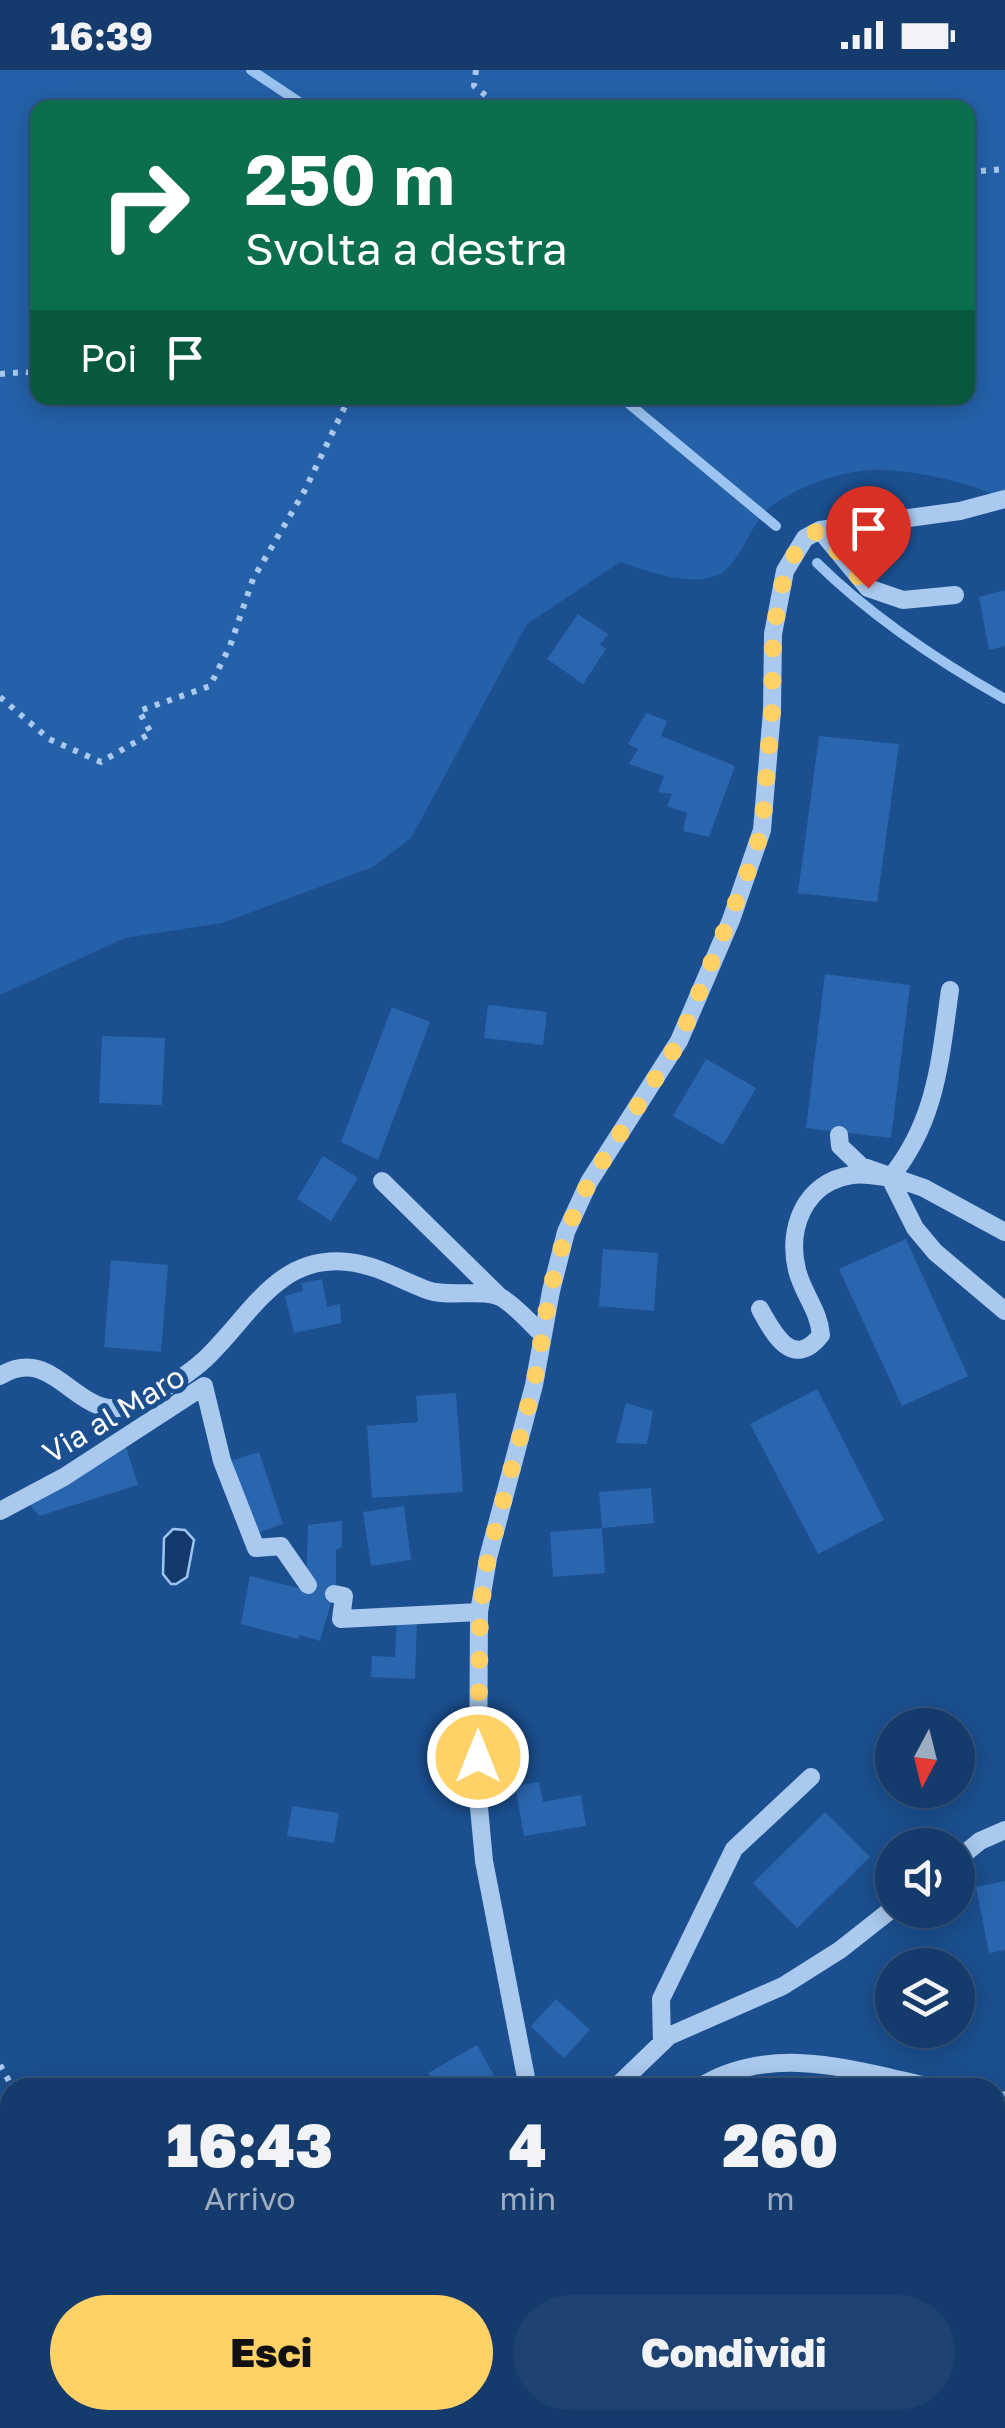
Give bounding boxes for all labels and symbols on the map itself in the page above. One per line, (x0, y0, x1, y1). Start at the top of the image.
pin (826, 486, 911, 589)
street label: Via al Maro (36, 1358, 191, 1470)
position arrow (426, 1705, 530, 1809)
north arrow (875, 1708, 975, 1808)

